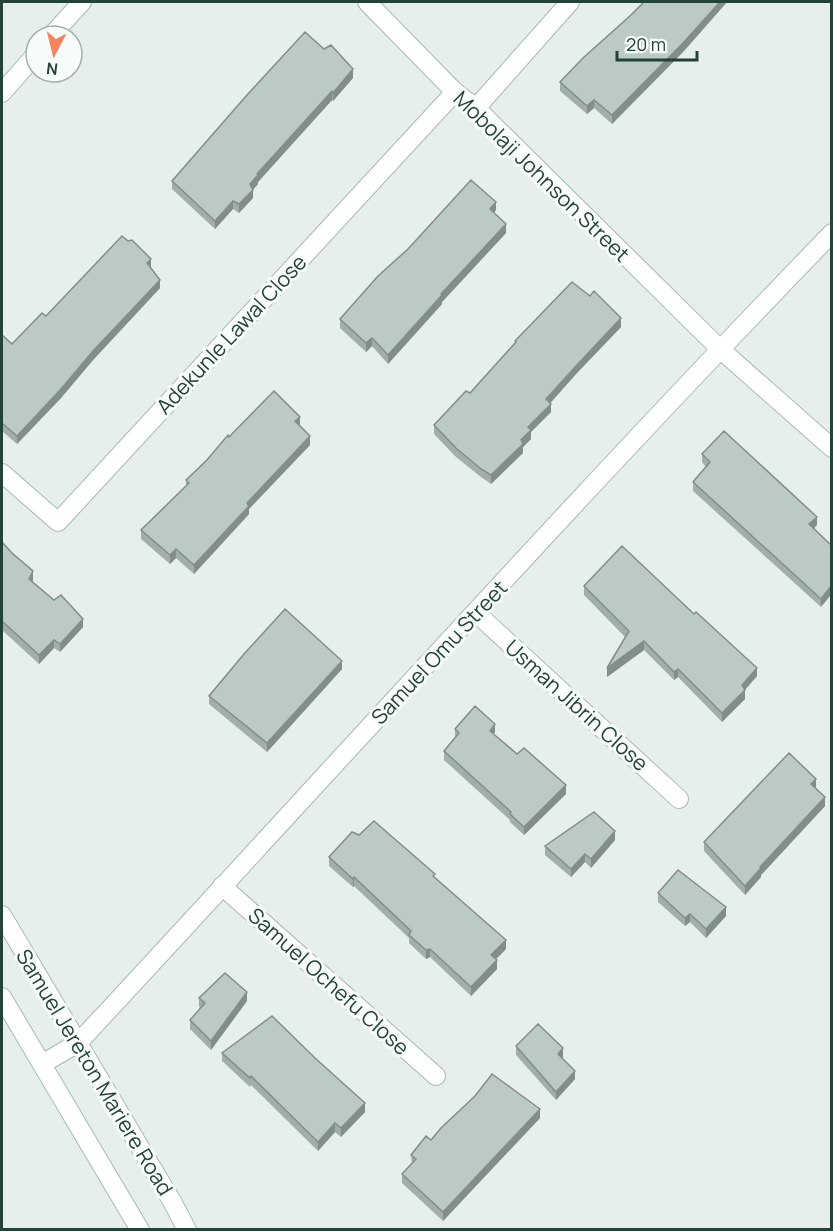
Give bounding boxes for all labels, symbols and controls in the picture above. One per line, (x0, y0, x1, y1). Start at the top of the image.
north arrow (24, 24, 84, 84)
scale bar (617, 24, 696, 62)
text: 20 m (626, 32, 666, 56)
text: N (45, 57, 59, 81)
street label: Mobolaji Johnson Street (448, 84, 636, 268)
street label: Adekunle Lawal Close (150, 248, 312, 420)
street label: Samuel Omu Street (365, 574, 513, 730)
street label: Usman Jibrin Close (499, 633, 655, 777)
street label: Samuel Ochefu Close (243, 901, 415, 1061)
street label: Samuel Jereton Mariere Road (10, 944, 180, 1200)

